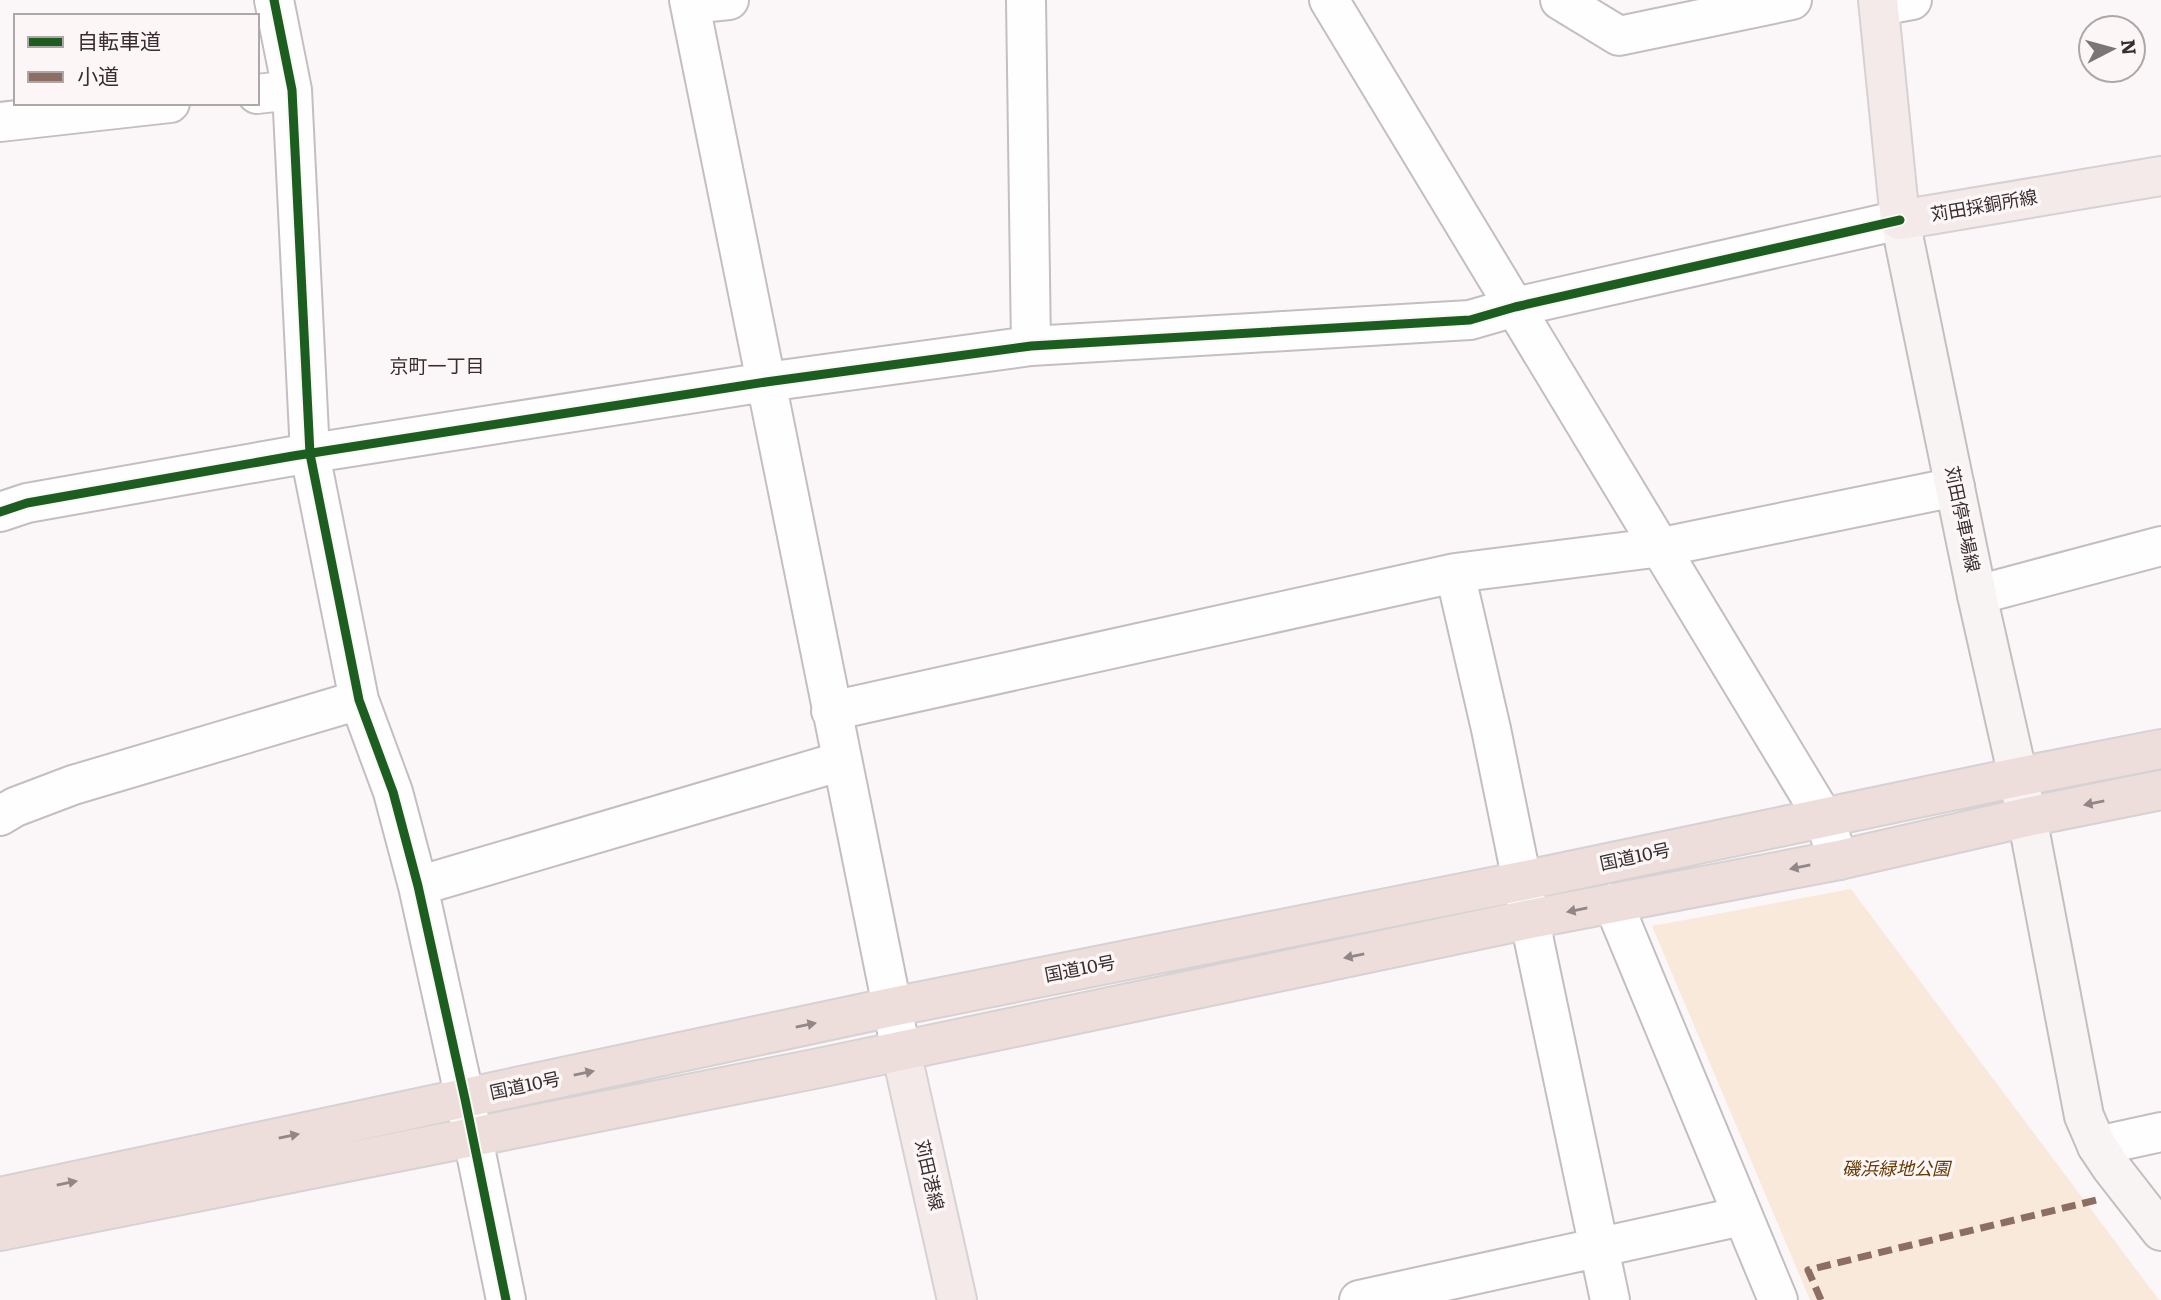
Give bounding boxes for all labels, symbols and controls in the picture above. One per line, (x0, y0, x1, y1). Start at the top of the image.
legend (14, 14, 259, 105)
north arrow (2077, 14, 2147, 84)
text: 自転車道 (77, 24, 161, 55)
text: N (2115, 38, 2145, 57)
text: 小道 (77, 59, 119, 90)
street label: 苅田採銅所線 (1928, 182, 2039, 227)
district label: 京町一丁目 (389, 351, 485, 379)
street label: 苅田停車場線 (1939, 463, 1988, 574)
one-way arrow (2083, 798, 2105, 809)
street label: 国道10号 (1597, 835, 1673, 876)
one-way arrow (1789, 862, 1811, 873)
one-way arrow (1565, 904, 1587, 915)
street label: 国道10号 (1042, 947, 1117, 988)
one-way arrow (1343, 950, 1365, 961)
one-way arrow (795, 1019, 817, 1030)
street label: 国道10号 (487, 1064, 563, 1105)
one-way arrow (573, 1067, 595, 1078)
one-way arrow (278, 1130, 300, 1141)
street label: 苅田港線 (909, 1137, 952, 1213)
park label: 磯浜緑地公園 (1842, 1154, 1953, 1181)
one-way arrow (56, 1178, 78, 1189)

